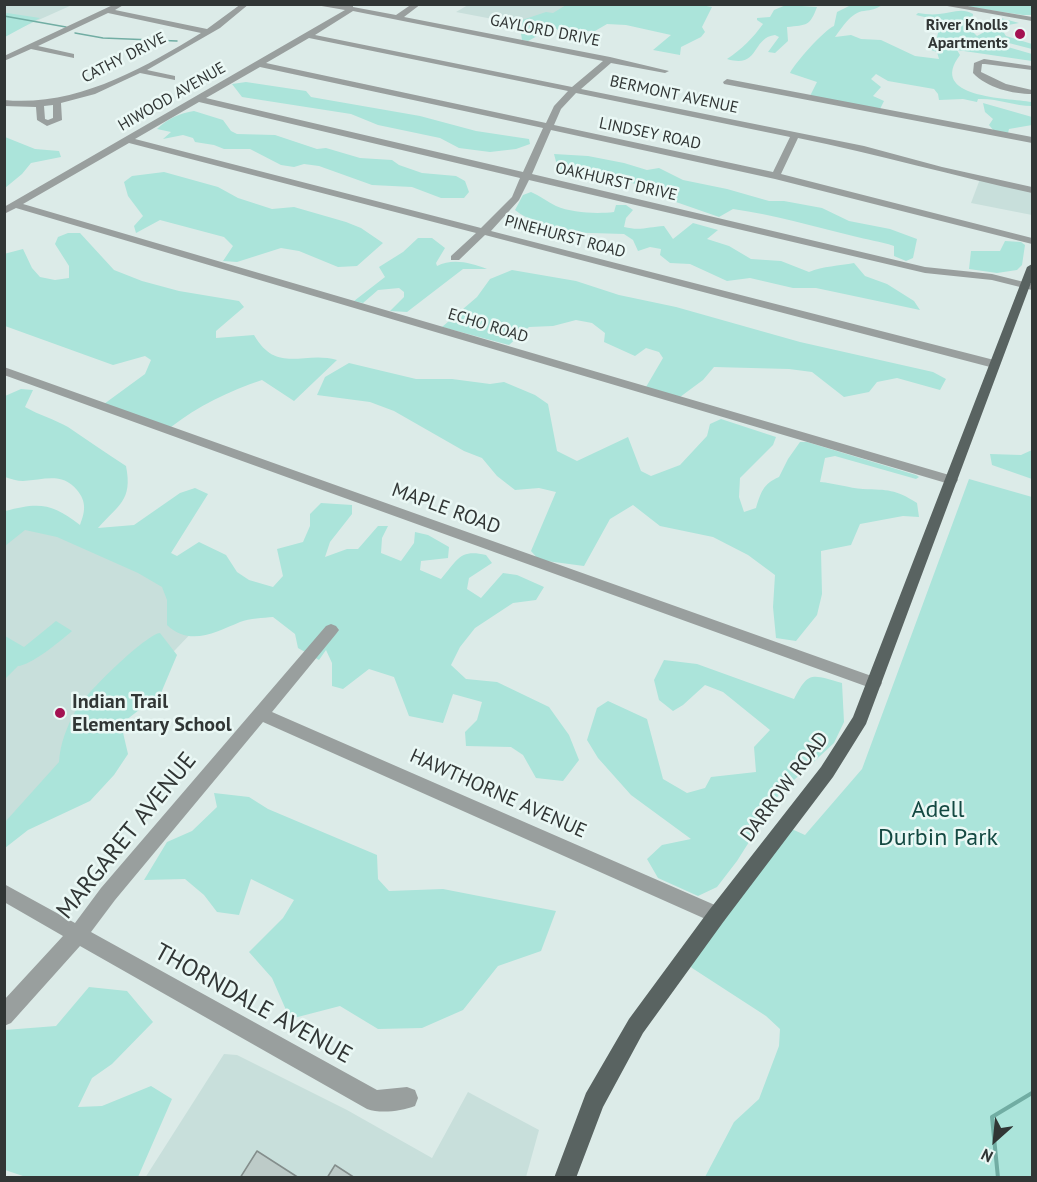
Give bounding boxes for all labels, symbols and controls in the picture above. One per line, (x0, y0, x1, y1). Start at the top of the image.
street label: GAYLORD DRIVE (488, 11, 602, 51)
place label: River Knolls Apartments (926, 15, 1008, 53)
marker: River Knolls Apartments (1013, 27, 1027, 41)
street label: CATHY DRIVE (79, 29, 169, 87)
street label: HIWOOD AVENUE (115, 58, 229, 136)
street label: BERMONT AVENUE (608, 72, 740, 118)
street label: LINDSEY ROAD (597, 114, 703, 154)
street label: OAKHURST DRIVE (553, 159, 679, 205)
street label: PINEHURST ROAD (502, 212, 628, 262)
street label: ECHO ROAD (446, 305, 530, 347)
street label: MAPLE ROAD (388, 478, 504, 540)
place label: Indian Trail Elementary School (72, 690, 232, 737)
marker: Indian Trail Elementary School (53, 706, 67, 720)
street label: DARROW ROAD (736, 727, 834, 847)
street label: HAWTHORNE AVENUE (406, 744, 590, 844)
street label: MARGARET AVENUE (51, 747, 203, 925)
park label: Adell Durbin Park (878, 796, 998, 852)
street label: THORNDALE AVENUE (149, 938, 357, 1070)
north arrow (965, 1110, 1025, 1170)
text: N (978, 1145, 996, 1167)

